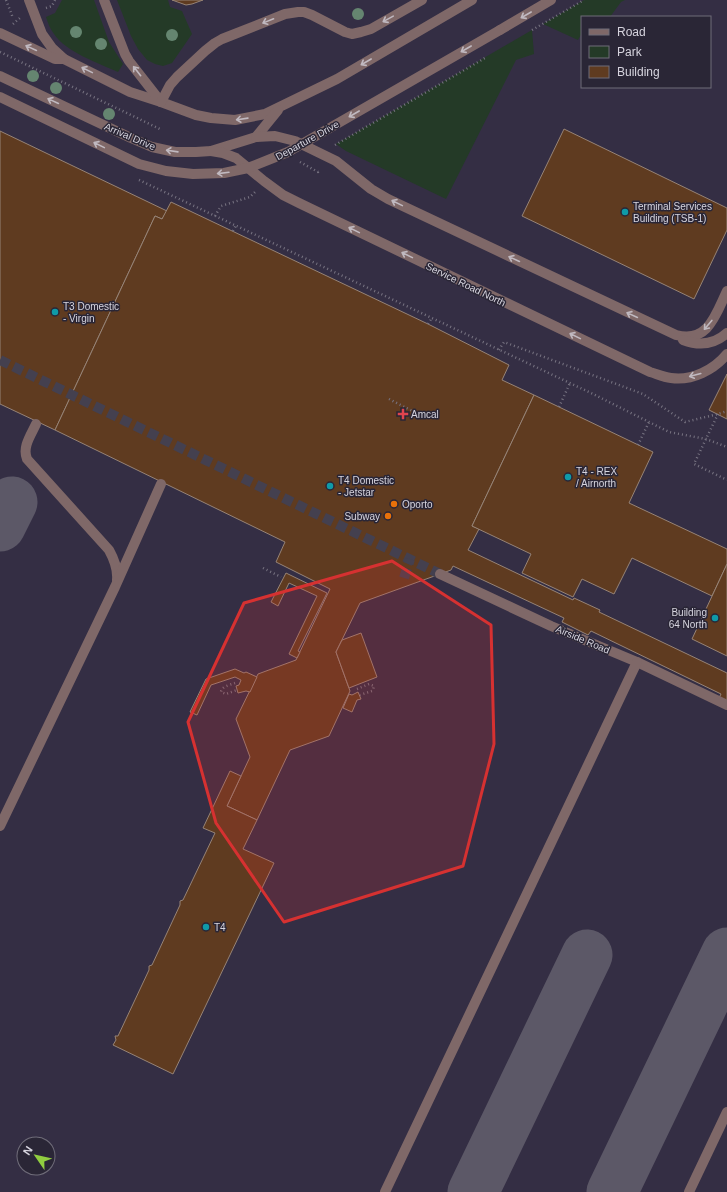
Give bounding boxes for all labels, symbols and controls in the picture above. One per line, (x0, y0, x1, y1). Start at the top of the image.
one-way arrow (520, 11, 532, 19)
one-way arrow (382, 16, 394, 24)
legend (581, 16, 711, 88)
one-way arrow (262, 17, 274, 25)
text: Road (617, 25, 646, 39)
one-way arrow (25, 44, 37, 51)
text: Park (617, 45, 643, 59)
one-way arrow (460, 46, 472, 54)
one-way arrow (360, 59, 372, 67)
text: Building (617, 65, 660, 79)
one-way arrow (81, 66, 93, 73)
one-way arrow (132, 66, 141, 77)
one-way arrow (47, 97, 59, 104)
one-way arrow (348, 111, 360, 119)
one-way arrow (236, 115, 249, 123)
street label: Departure Drive (274, 118, 341, 162)
street label: Arrival Drive (103, 121, 157, 152)
one-way arrow (93, 141, 105, 148)
one-way arrow (166, 147, 179, 155)
one-way arrow (217, 169, 230, 176)
one-way arrow (391, 199, 403, 206)
place label: Terminal Services Building (TSB-1) (633, 201, 712, 224)
marker: Terminal Services Building (TSB-1) (620, 207, 630, 217)
one-way arrow (349, 226, 361, 233)
one-way arrow (402, 251, 414, 258)
one-way arrow (509, 255, 521, 262)
street label: Service Road North (424, 260, 507, 309)
place label: T3 Domestic - Virgin (63, 301, 119, 324)
marker: T3 Domestic - Virgin (50, 307, 60, 317)
one-way arrow (626, 311, 638, 318)
one-way arrow (704, 320, 713, 331)
one-way arrow (569, 332, 581, 339)
one-way arrow (689, 372, 702, 379)
marker: Amcal (398, 409, 408, 419)
place label: Amcal (411, 409, 439, 420)
place label: T4 - REX / Airnorth (576, 466, 617, 489)
marker: T4 - REX / Airnorth (563, 472, 573, 482)
place label: T4 Domestic - Jetstar (338, 475, 394, 498)
marker: T4 Domestic - Jetstar (325, 481, 335, 491)
marker: Oporto (389, 499, 399, 509)
place label: Oporto (402, 499, 433, 510)
place label: Subway (344, 511, 380, 522)
marker: Subway (383, 511, 393, 521)
place label: Building 64 North (669, 607, 707, 630)
marker: Building 64 North (710, 613, 720, 623)
street label: Airside Road (554, 623, 611, 656)
marker: T4 (201, 922, 211, 932)
place label: T4 (214, 922, 226, 933)
north arrow (16, 1136, 56, 1176)
text: N (21, 1144, 35, 1157)

